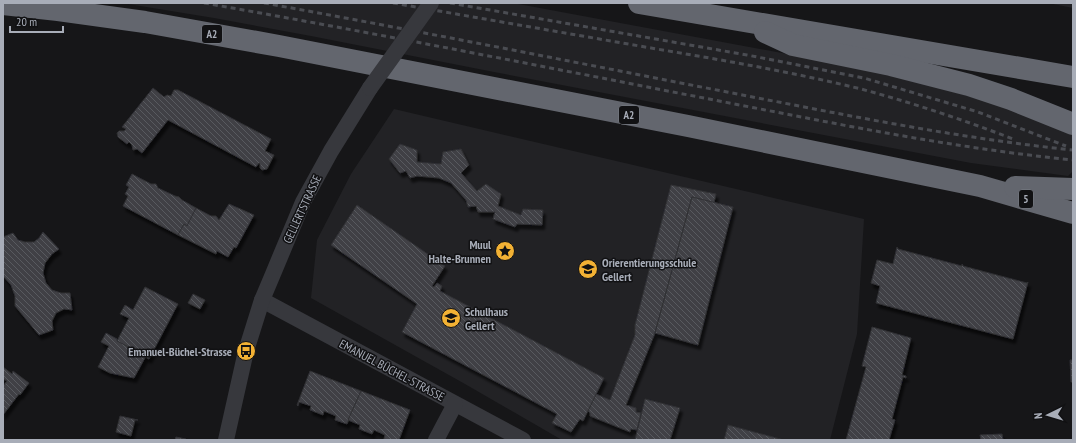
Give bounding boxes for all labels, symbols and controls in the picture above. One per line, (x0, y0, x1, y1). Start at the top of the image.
scale bar (10, 8, 63, 34)
text: 20 m (16, 14, 37, 29)
road number: A2 (202, 25, 222, 43)
road number: A2 (619, 106, 639, 124)
street label: GELLERTSTRASSE (280, 172, 324, 246)
road number: 5 (1019, 190, 1033, 208)
place label: Muul Halte-Brunnen (428, 237, 491, 266)
place icon: Muul Halte-Brunnen (494, 240, 516, 262)
place label: Orierentierungsschule Gellert (602, 255, 696, 284)
school or university icon: Orierentierungsschule Gellert (577, 258, 599, 280)
place label: Schulhaus Gellert (465, 304, 508, 333)
school or university icon: Schulhaus Gellert (440, 307, 462, 329)
street label: EMANUEL BÜCHEL-STRASSE (337, 336, 447, 404)
bus stop icon: Emanuel-Büchel-Strasse (235, 340, 257, 362)
place label: Emanuel-Büchel-Strasse (128, 344, 232, 359)
north arrow (1028, 395, 1068, 435)
text: N (1031, 412, 1045, 419)

